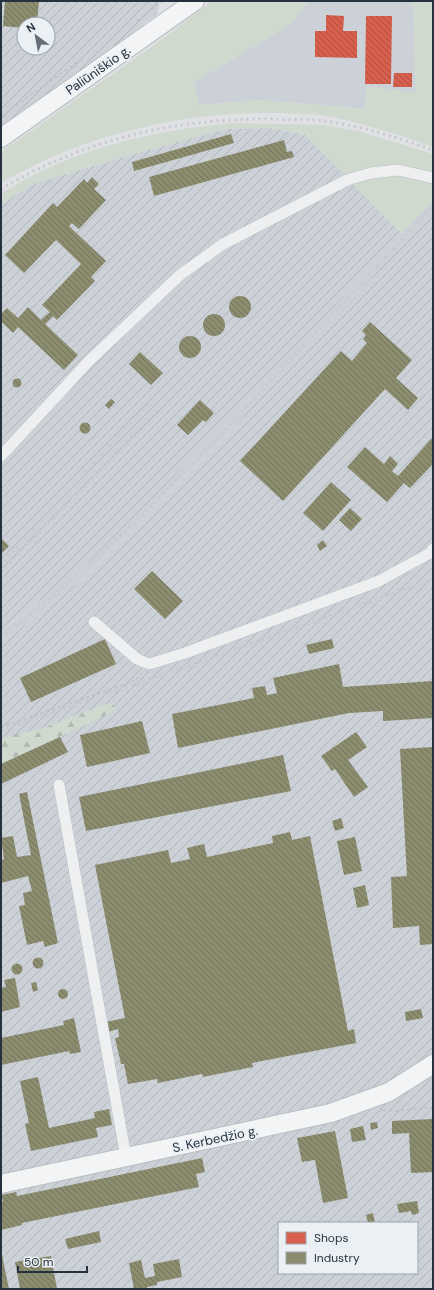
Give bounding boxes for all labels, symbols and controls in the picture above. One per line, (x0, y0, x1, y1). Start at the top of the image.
north arrow (16, 16, 56, 56)
text: N (24, 19, 38, 36)
street label: Paliūniškio g. (62, 41, 134, 99)
street label: S. Kerbedžio g. (171, 1122, 260, 1156)
legend (278, 1222, 418, 1274)
text: Shops (314, 1230, 349, 1246)
scale bar (18, 1248, 87, 1274)
text: Industry (314, 1250, 360, 1266)
text: 50 m (24, 1254, 53, 1270)

